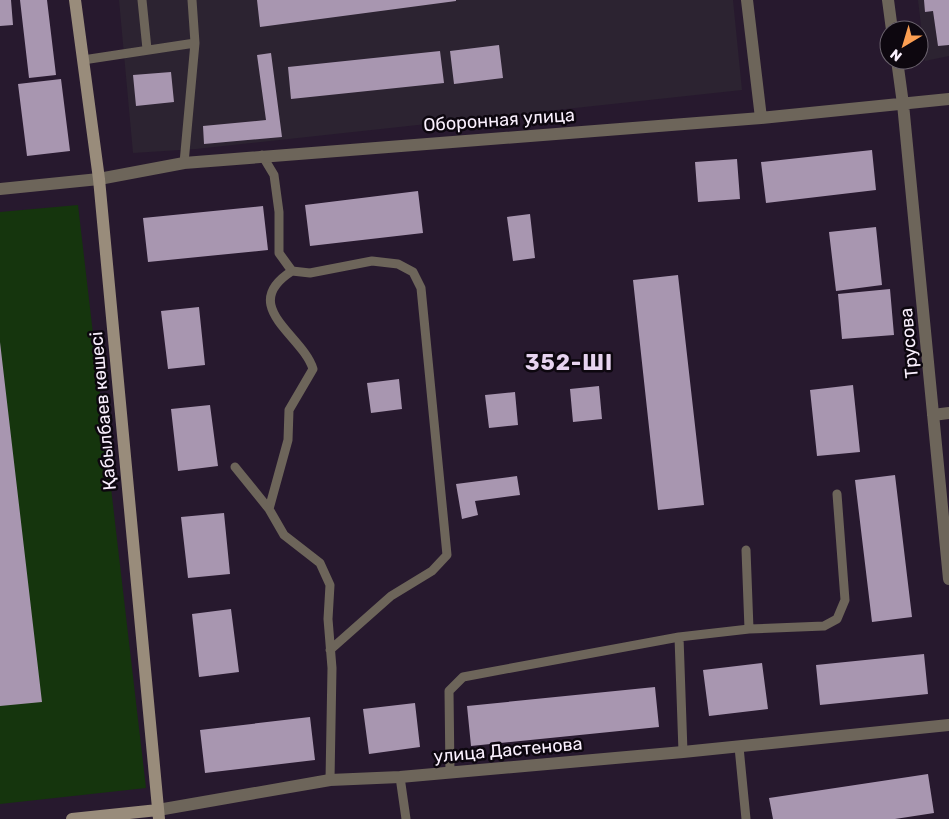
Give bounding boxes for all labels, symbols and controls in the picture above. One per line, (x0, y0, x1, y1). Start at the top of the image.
north arrow (879, 20, 929, 70)
text: N (887, 45, 906, 65)
street label: Оборонная улица (422, 104, 576, 136)
street label: Трусова (895, 307, 923, 379)
street label: Қабылбаев көшесі (85, 331, 121, 491)
district label: 352-ШІ (525, 349, 613, 376)
street label: улица Дастенова (433, 733, 583, 767)

